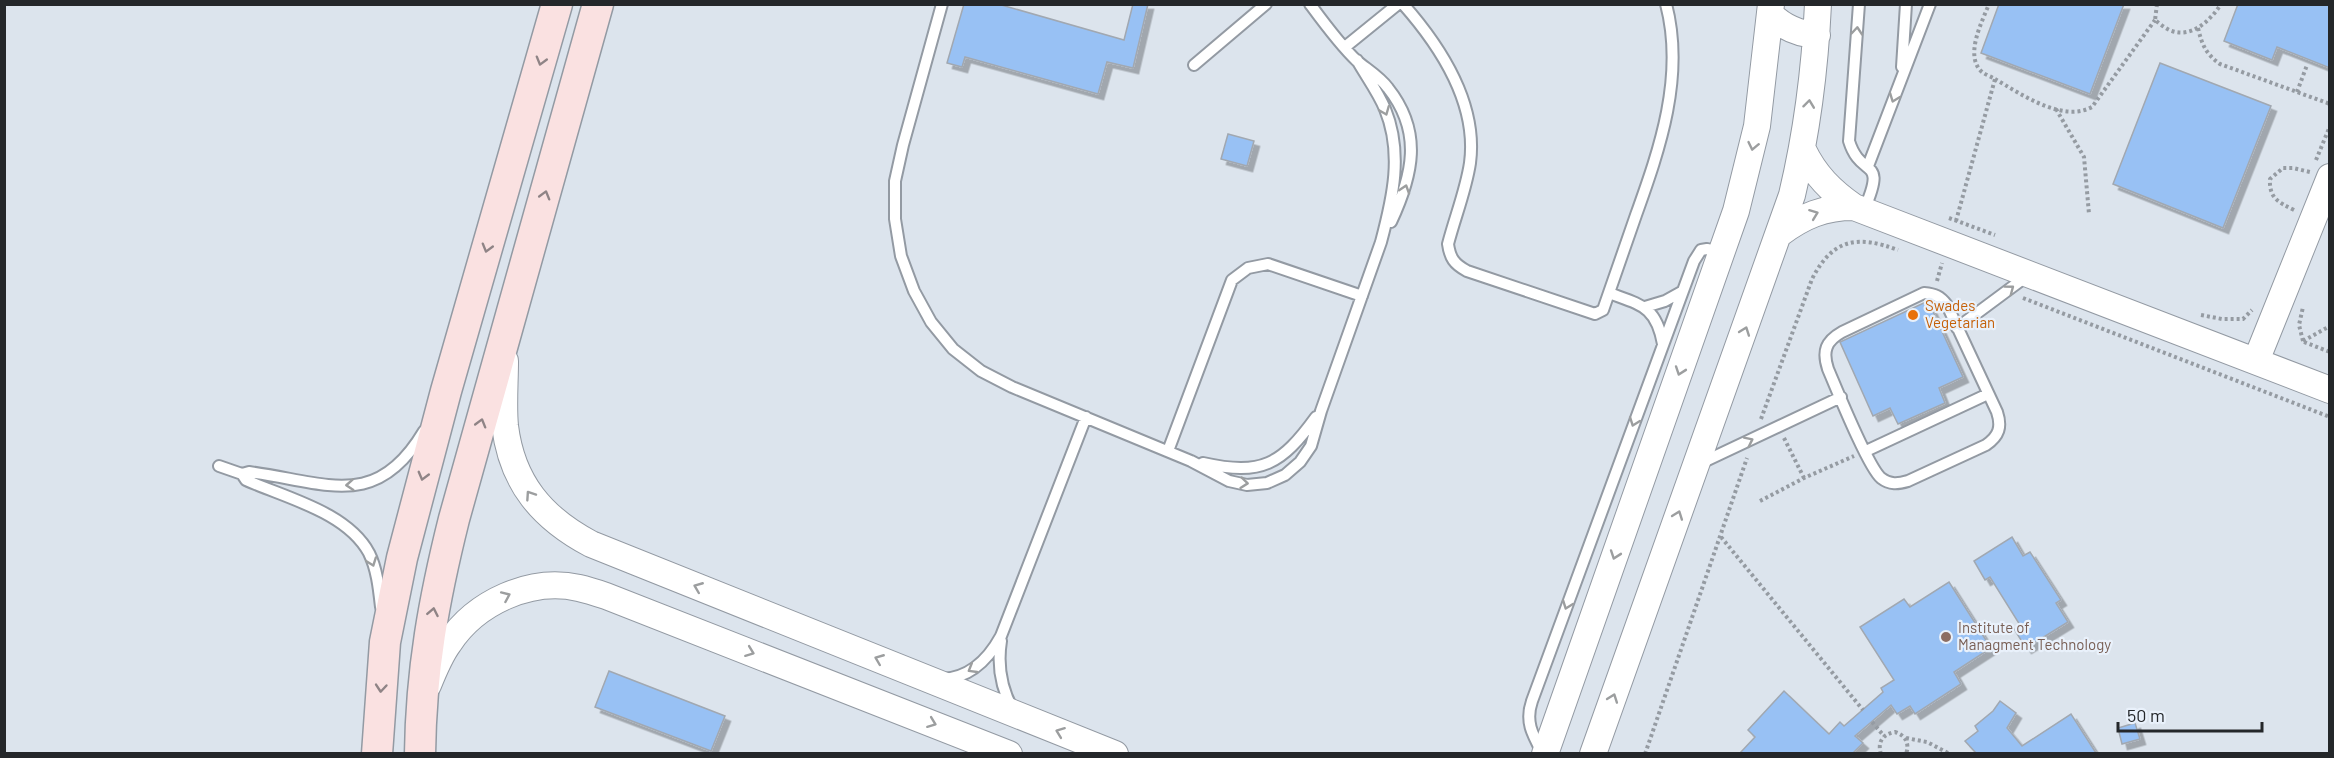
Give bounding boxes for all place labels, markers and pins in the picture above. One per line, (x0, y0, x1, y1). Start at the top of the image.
place label: Swades Vegetarian (1925, 296, 1995, 331)
marker: Swades Vegetarian (1906, 308, 1920, 322)
place label: Institute of Managment Technology (1958, 618, 2111, 653)
marker: Institute of Managment Technology (1939, 630, 1953, 644)

